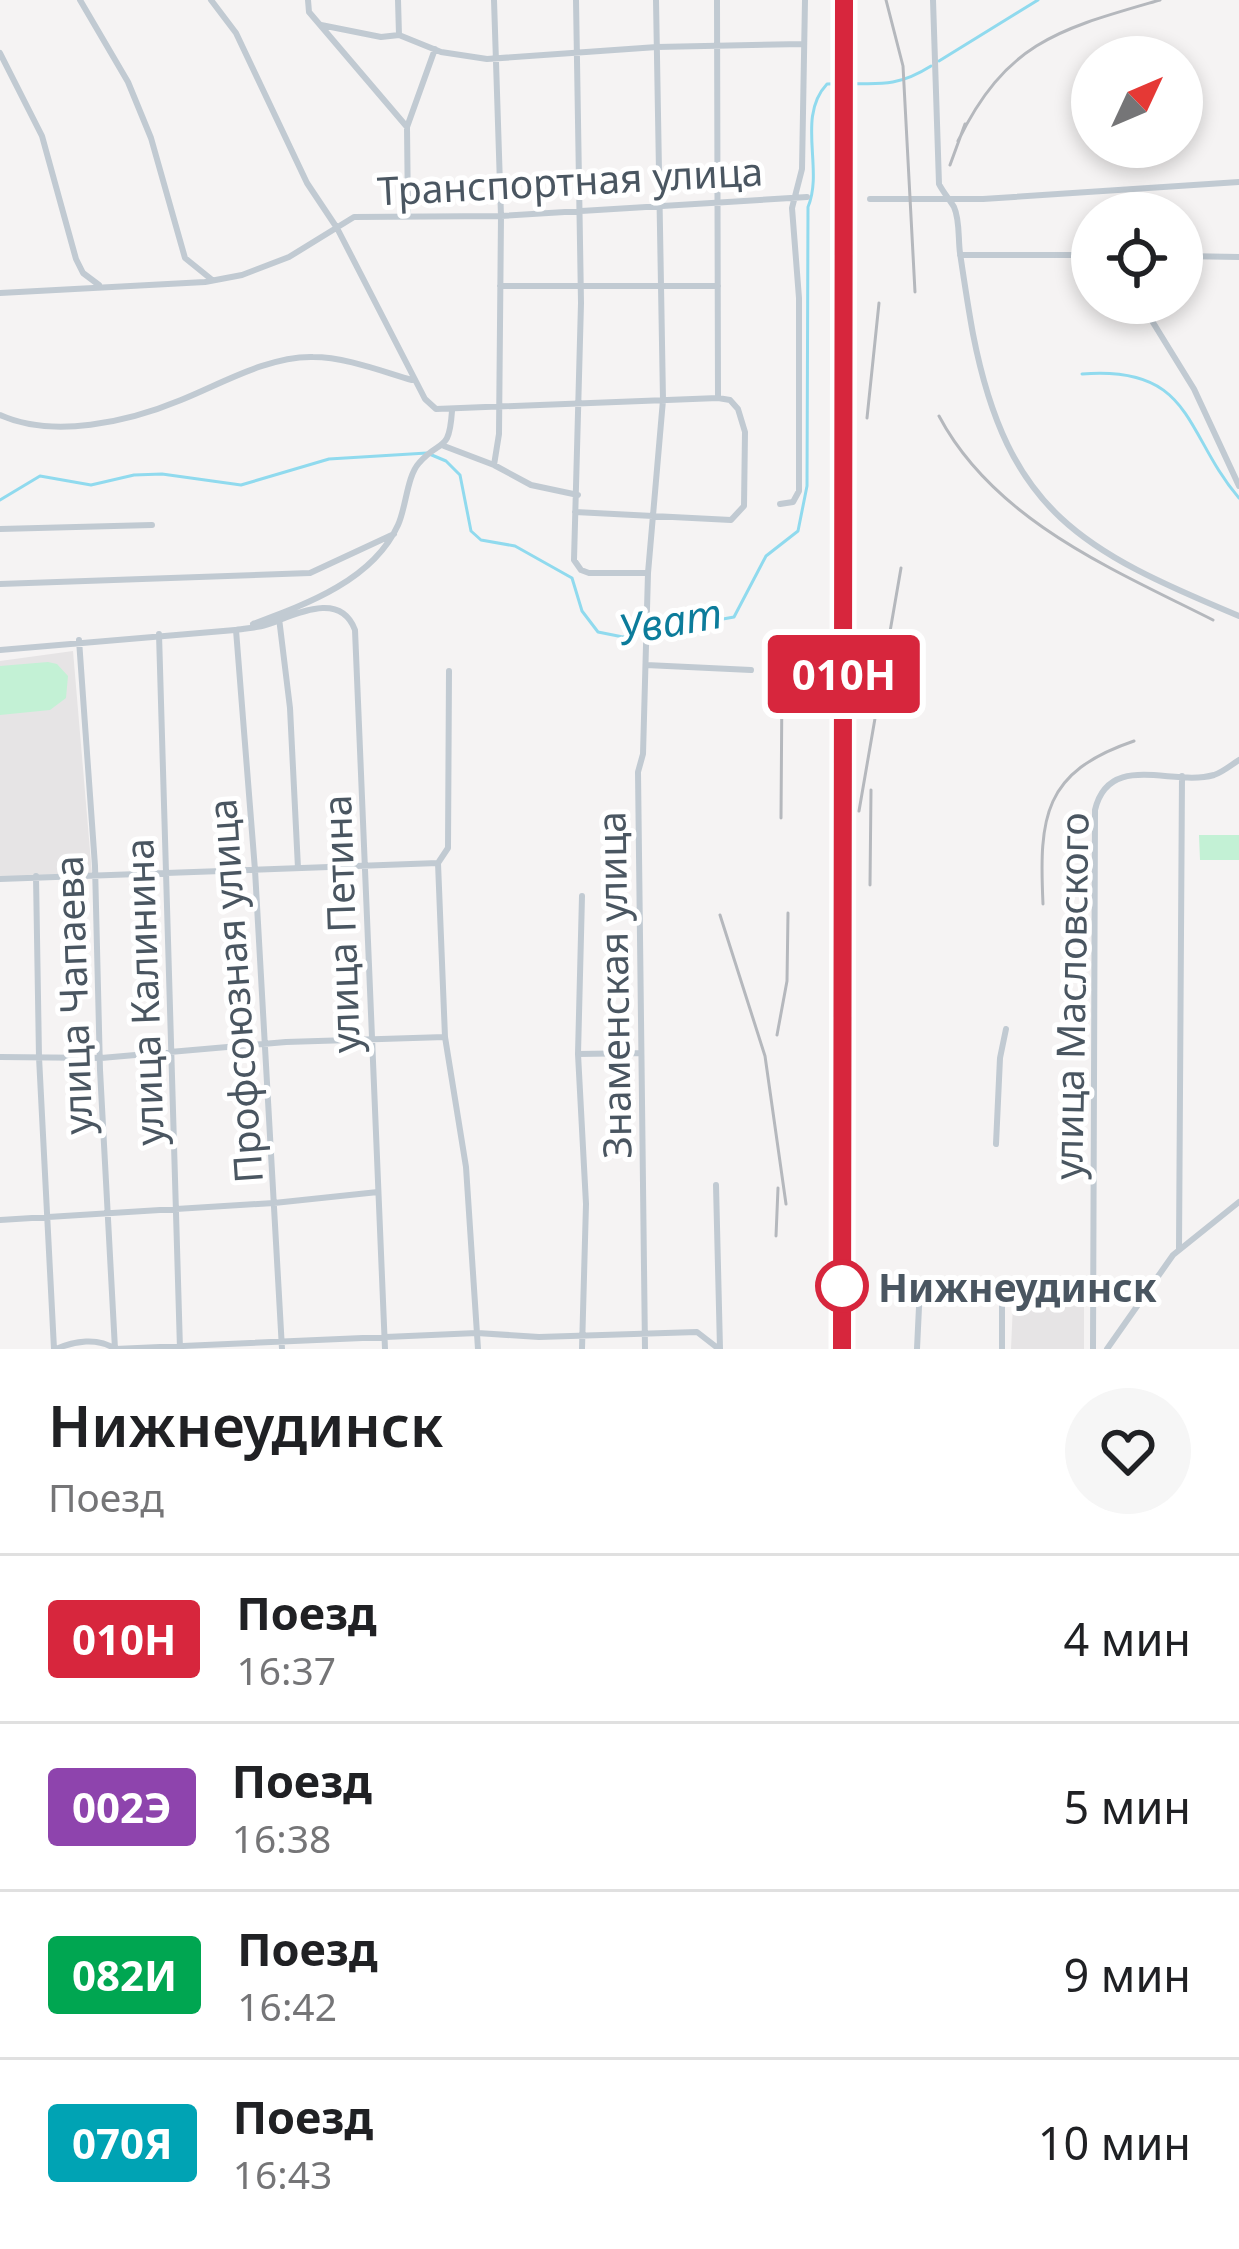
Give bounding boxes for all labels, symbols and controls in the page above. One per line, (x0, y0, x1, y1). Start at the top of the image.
north arrow (1071, 36, 1203, 168)
map controls (1071, 36, 1203, 324)
street label: Транспортная улица (376, 143, 764, 217)
button: locate (1071, 192, 1203, 324)
water label: Уват (614, 583, 726, 657)
line badge: 010Н (760, 635, 928, 713)
text: 010Н (792, 645, 896, 702)
street label: улица Петина (309, 794, 371, 1054)
street label: Профсоюзная улица (194, 797, 274, 1185)
street label: Знаменская улица (583, 811, 643, 1159)
street label: улица Масловского (1040, 812, 1100, 1180)
street label: улица Калинина (111, 838, 175, 1146)
street label: улица Чапаева (41, 855, 103, 1135)
place label: Нижнеудинск (878, 1260, 1157, 1313)
marker: Нижнеудинск (817, 1261, 867, 1311)
text: Нижнеудинск (48, 1386, 443, 1464)
button: heart (1065, 1388, 1191, 1514)
text: Поезд (48, 1470, 164, 1523)
text: Поезд (236, 1582, 377, 1643)
text: 4 мин (1063, 1608, 1191, 1669)
text: 010Н (72, 1610, 176, 1667)
text: 16:37 (236, 1643, 336, 1696)
text: Поезд (232, 1750, 372, 1811)
text: 5 мин (1063, 1776, 1191, 1837)
text: 002Э (72, 1778, 172, 1835)
text: 16:38 (232, 1811, 331, 1864)
text: Поезд (237, 1918, 378, 1979)
text: 9 мин (1063, 1944, 1191, 2005)
text: 082И (72, 1946, 177, 2003)
text: 16:42 (237, 1979, 337, 2032)
text: Поезд (233, 2086, 373, 2147)
text: 10 мин (1038, 2112, 1191, 2173)
text: 070Я (72, 2114, 173, 2171)
text: 16:43 (233, 2147, 332, 2200)

